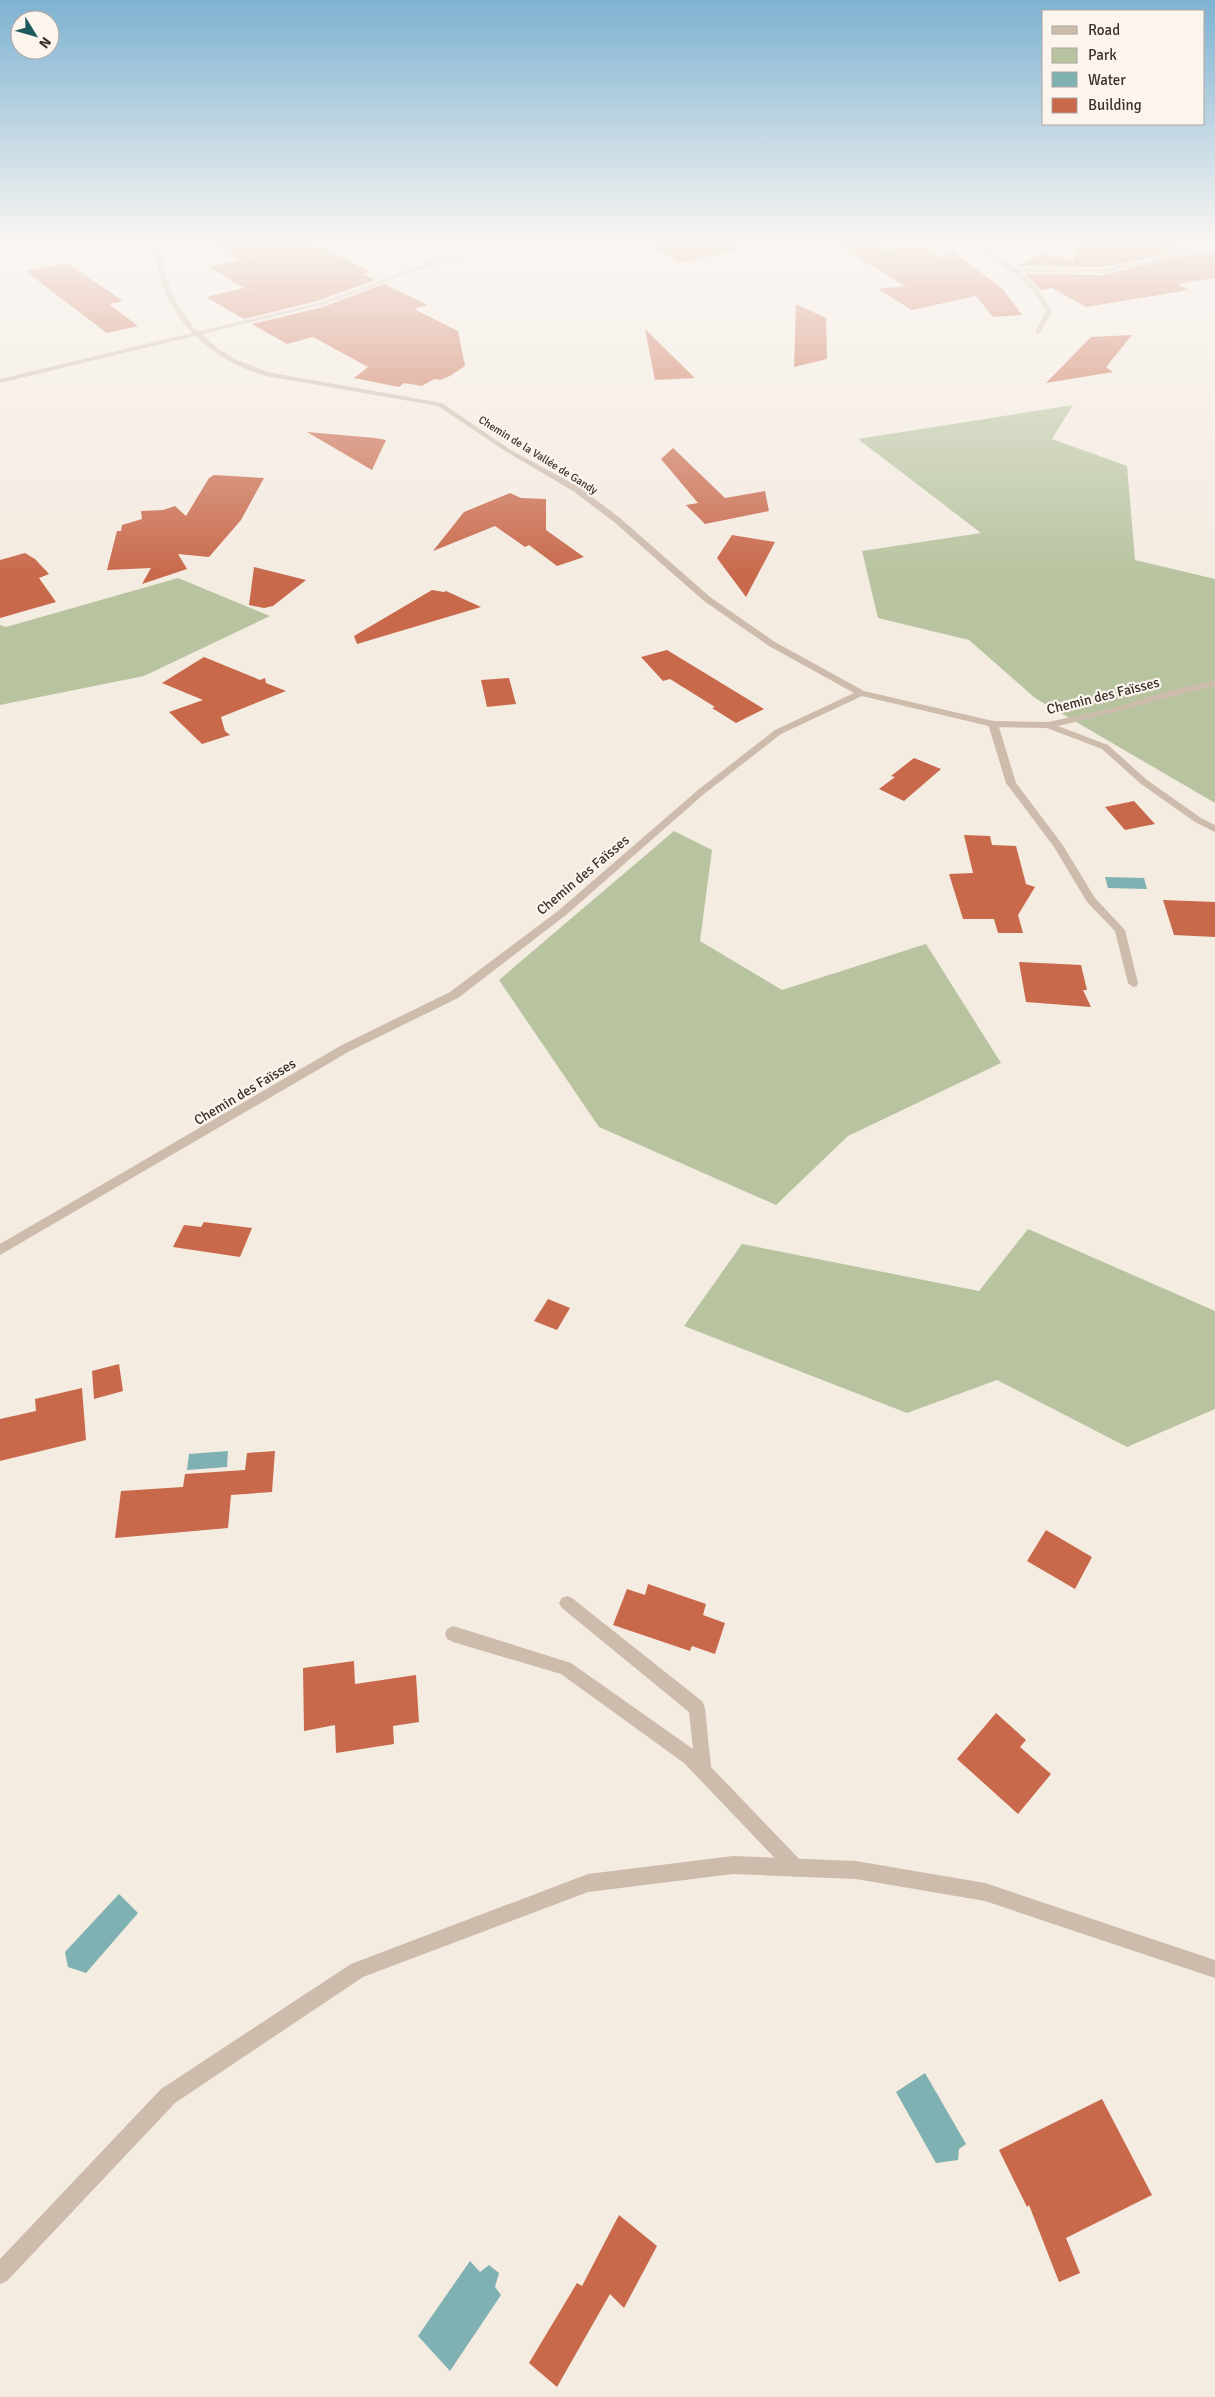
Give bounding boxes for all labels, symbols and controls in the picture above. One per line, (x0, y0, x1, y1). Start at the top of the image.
north arrow (10, 10, 60, 60)
legend (1042, 10, 1205, 125)
text: Road (1088, 21, 1120, 39)
text: N (35, 34, 55, 52)
text: Park (1088, 46, 1117, 64)
text: Water (1088, 71, 1126, 89)
text: Building (1088, 96, 1142, 114)
street label: Chemin de la Vallée de Gandy (476, 413, 601, 497)
street label: Chemin des Faïsses (1045, 674, 1161, 718)
street label: Chemin des Faïsses (533, 831, 633, 919)
street label: Chemin des Faïsses (191, 1055, 299, 1129)

